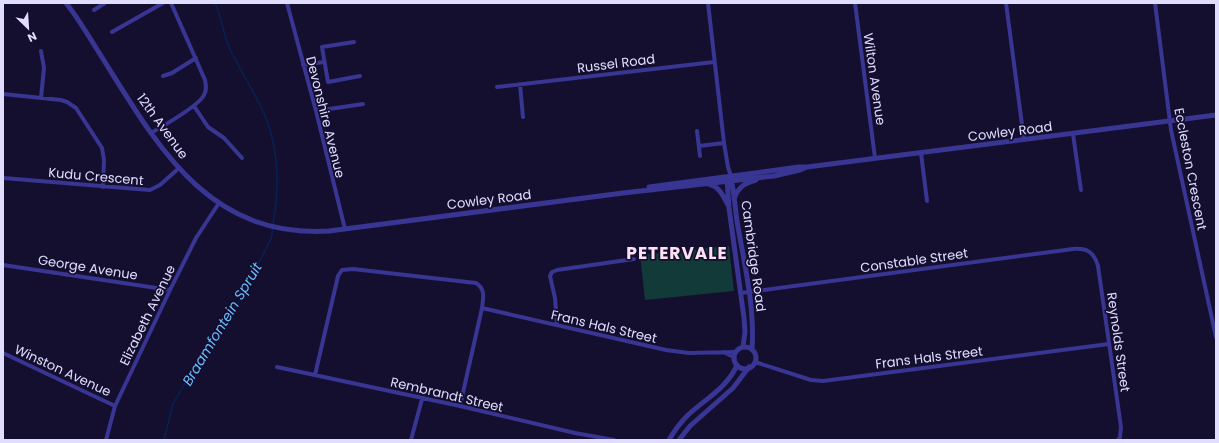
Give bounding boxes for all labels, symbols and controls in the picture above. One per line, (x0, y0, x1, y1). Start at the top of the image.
north arrow (8, 8, 48, 48)
text: N (25, 28, 39, 46)
street label: Wilton Avenue (859, 32, 890, 126)
street label: Russel Road (576, 49, 656, 78)
street label: Devonshire Avenue (301, 54, 350, 180)
street label: 12th Avenue (132, 90, 193, 163)
street label: Eccleston Crescent (1169, 106, 1212, 232)
street label: Cowley Road (967, 117, 1053, 146)
street label: Kudu Crescent (48, 163, 145, 190)
street label: Cowley Road (446, 185, 532, 214)
street label: Cambridge Road (736, 199, 771, 313)
district label: PETERVALE (626, 241, 728, 265)
street label: Constable Street (859, 243, 969, 277)
street label: George Avenue (37, 250, 139, 285)
water label: Braamfontein Spruit (177, 258, 267, 389)
street label: Elizabeth Avenue (115, 262, 180, 369)
street label: Reynolds Street (1102, 291, 1135, 393)
street label: Frans Hals Street (549, 305, 659, 348)
street label: Winston Avenue (11, 340, 114, 401)
street label: Frans Hals Street (874, 341, 984, 374)
street label: Rembrandt Street (389, 372, 505, 417)

